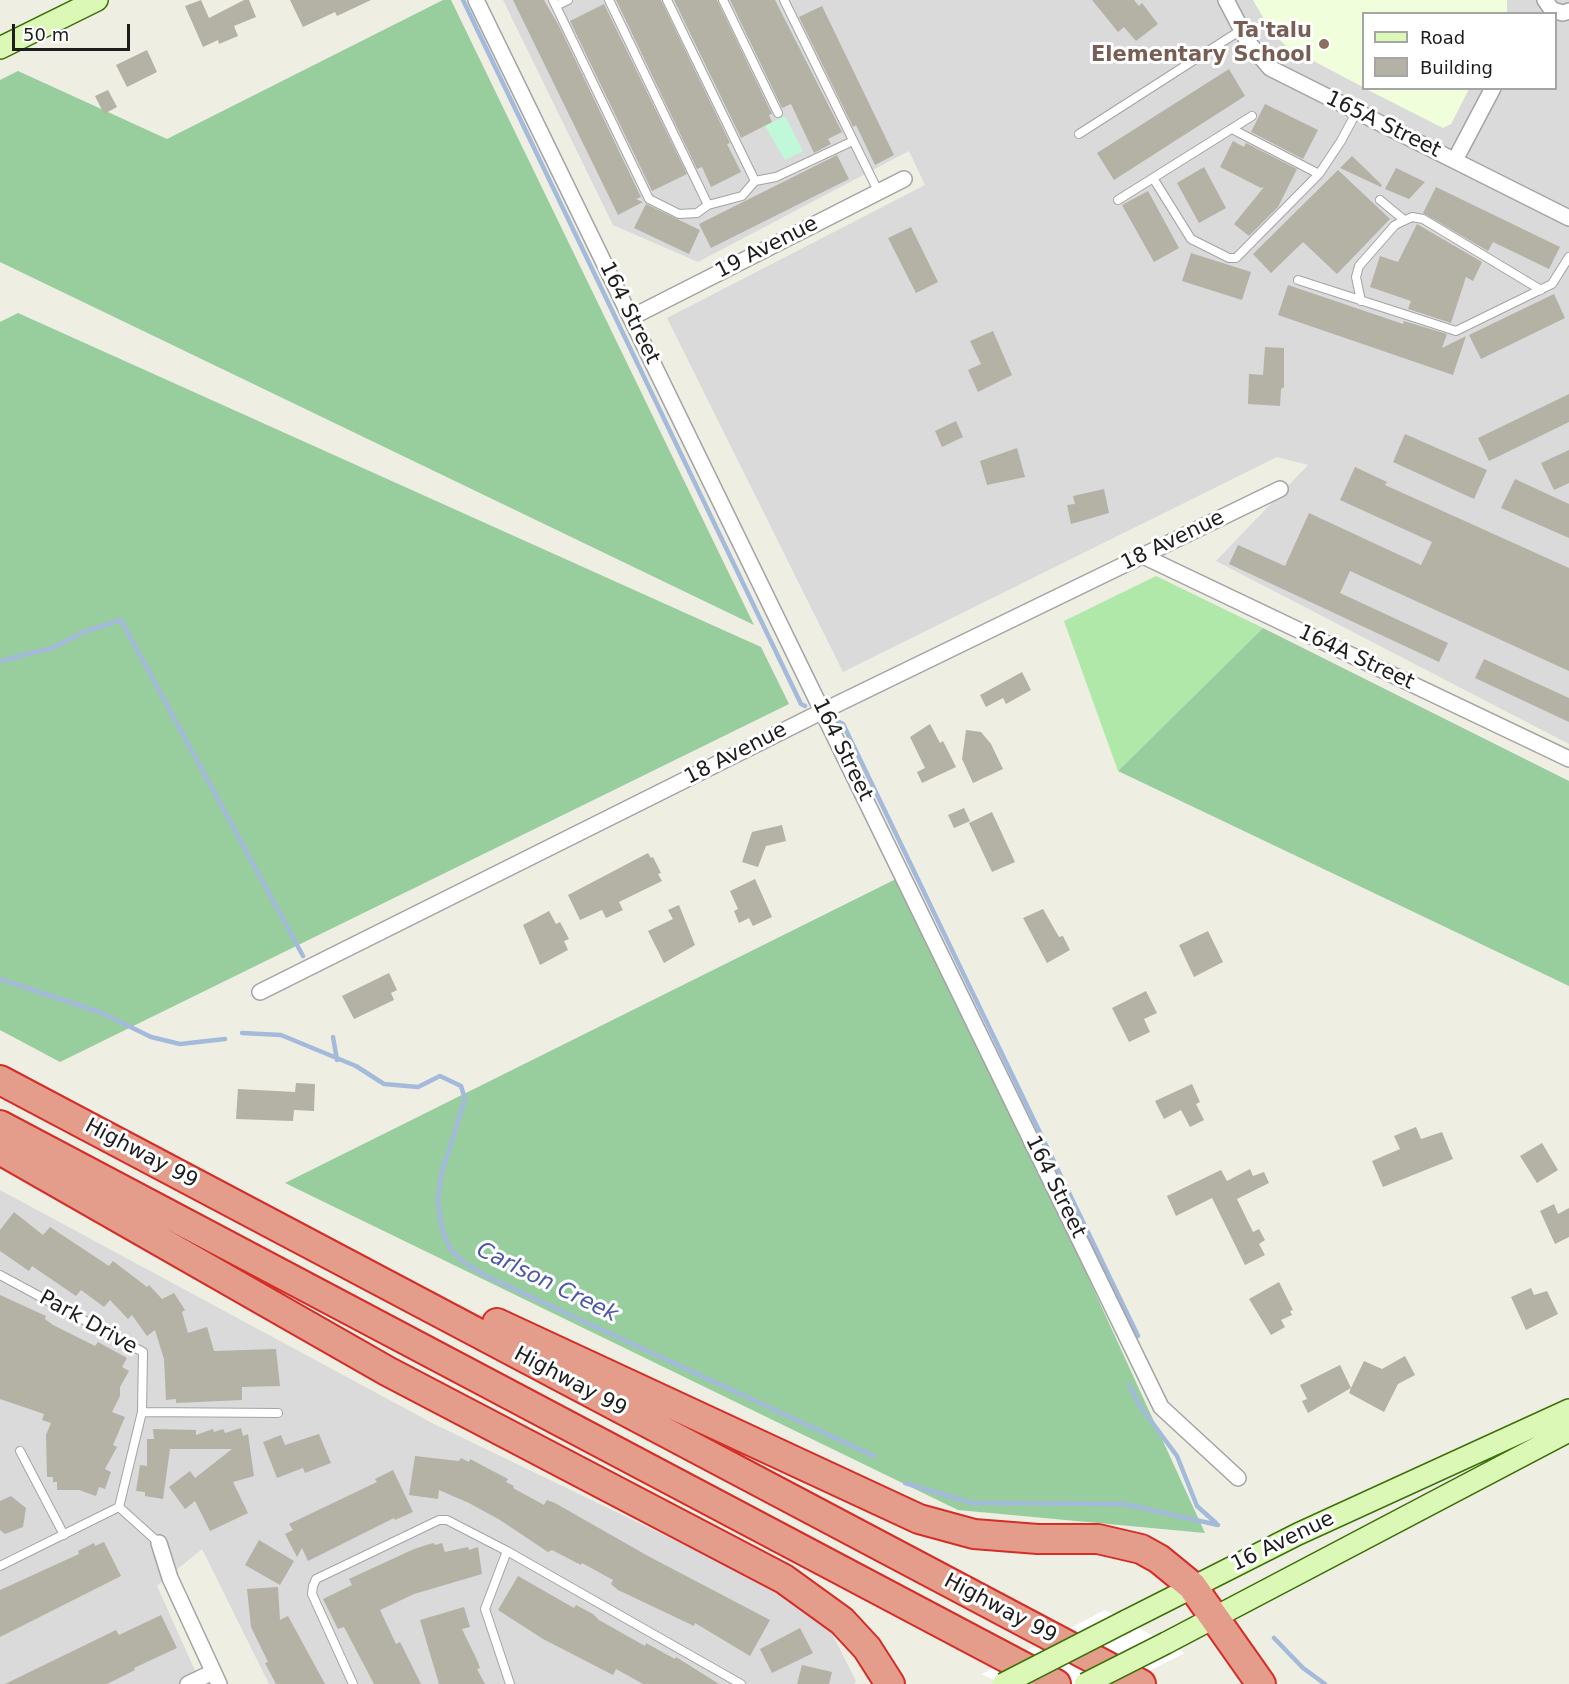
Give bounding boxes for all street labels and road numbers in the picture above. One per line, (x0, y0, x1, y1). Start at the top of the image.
street label: 165A Street (1321, 86, 1445, 164)
street label: 19 Avenue (712, 211, 822, 285)
street label: 164 Street (593, 258, 665, 368)
street label: 18 Avenue (1117, 505, 1229, 577)
street label: 164A Street (1294, 620, 1418, 696)
street label: 164 Street (806, 695, 878, 805)
street label: 18 Avenue (681, 717, 791, 791)
street label: Highway 99 (80, 1114, 202, 1194)
street label: 164 Street (1019, 1132, 1091, 1242)
street label: Park Drive (35, 1286, 141, 1360)
street label: Highway 99 (509, 1342, 631, 1422)
street label: 16 Avenue (1227, 1506, 1339, 1578)
street label: Highway 99 (939, 1569, 1061, 1649)

